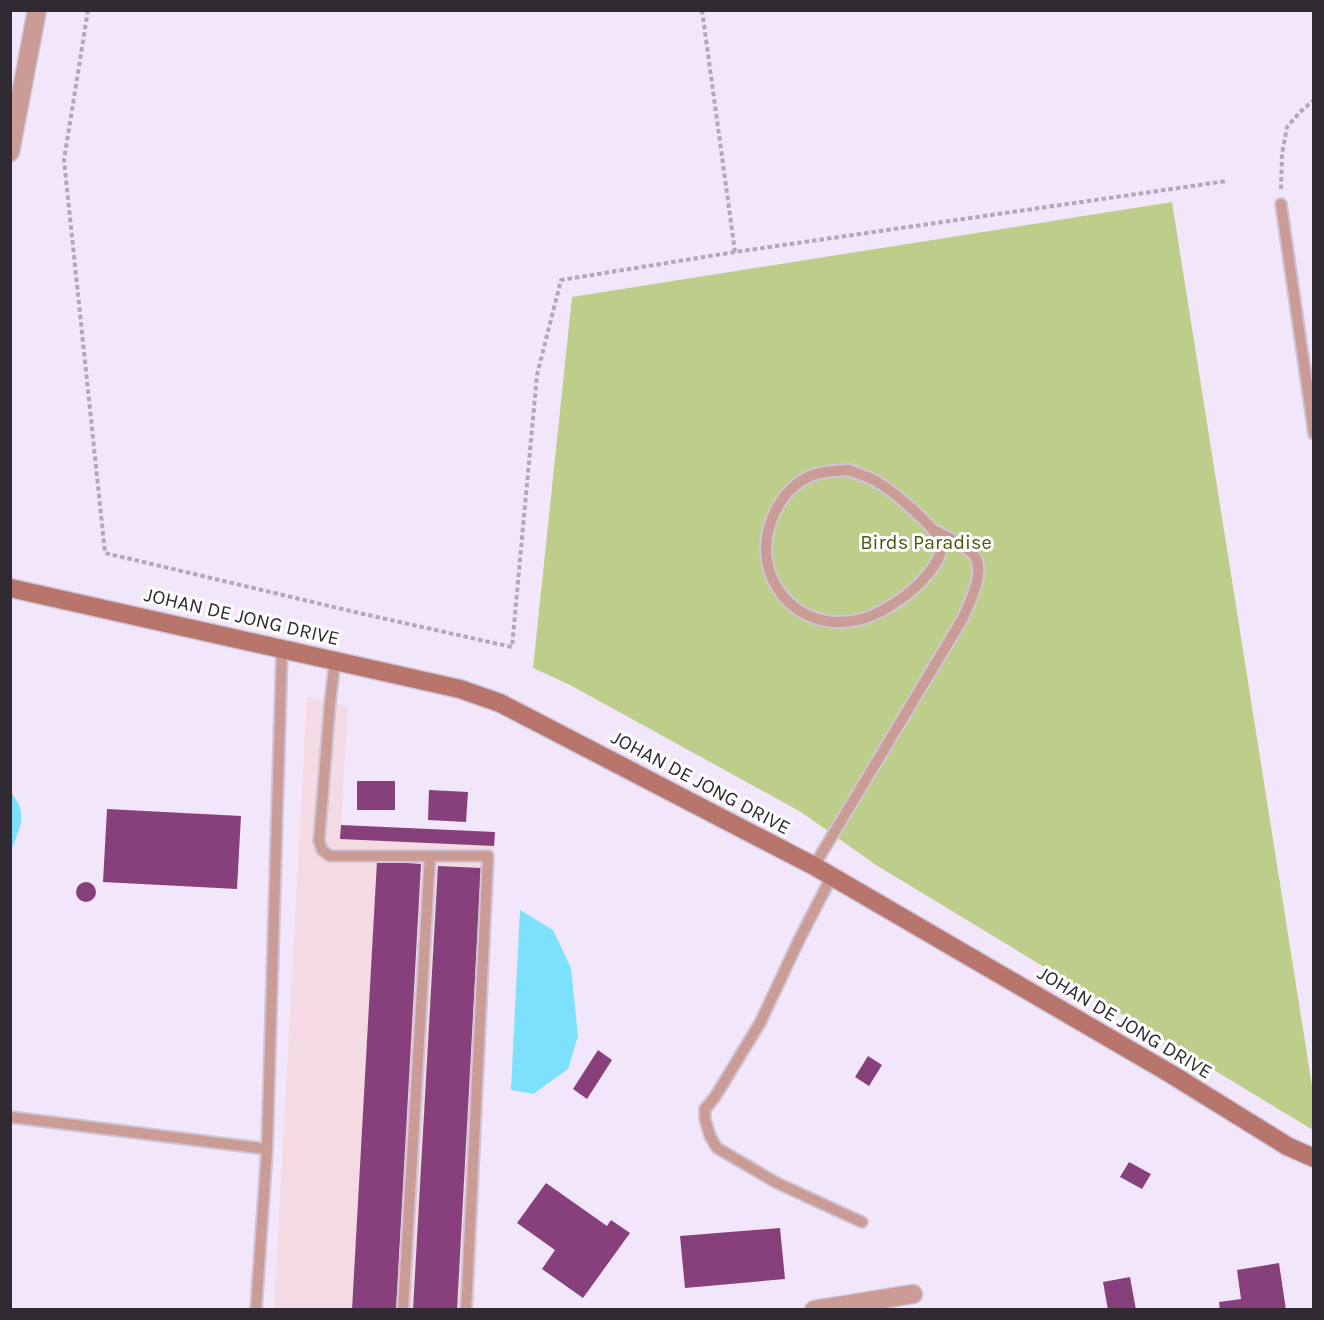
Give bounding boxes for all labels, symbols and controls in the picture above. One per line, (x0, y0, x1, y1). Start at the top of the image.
park label: Birds Paradise (860, 531, 992, 554)
street label: JOHAN DE JONG DRIVE (142, 583, 342, 650)
street label: JOHAN DE JONG DRIVE (607, 726, 794, 839)
street label: JOHAN DE JONG DRIVE (1033, 961, 1216, 1084)

